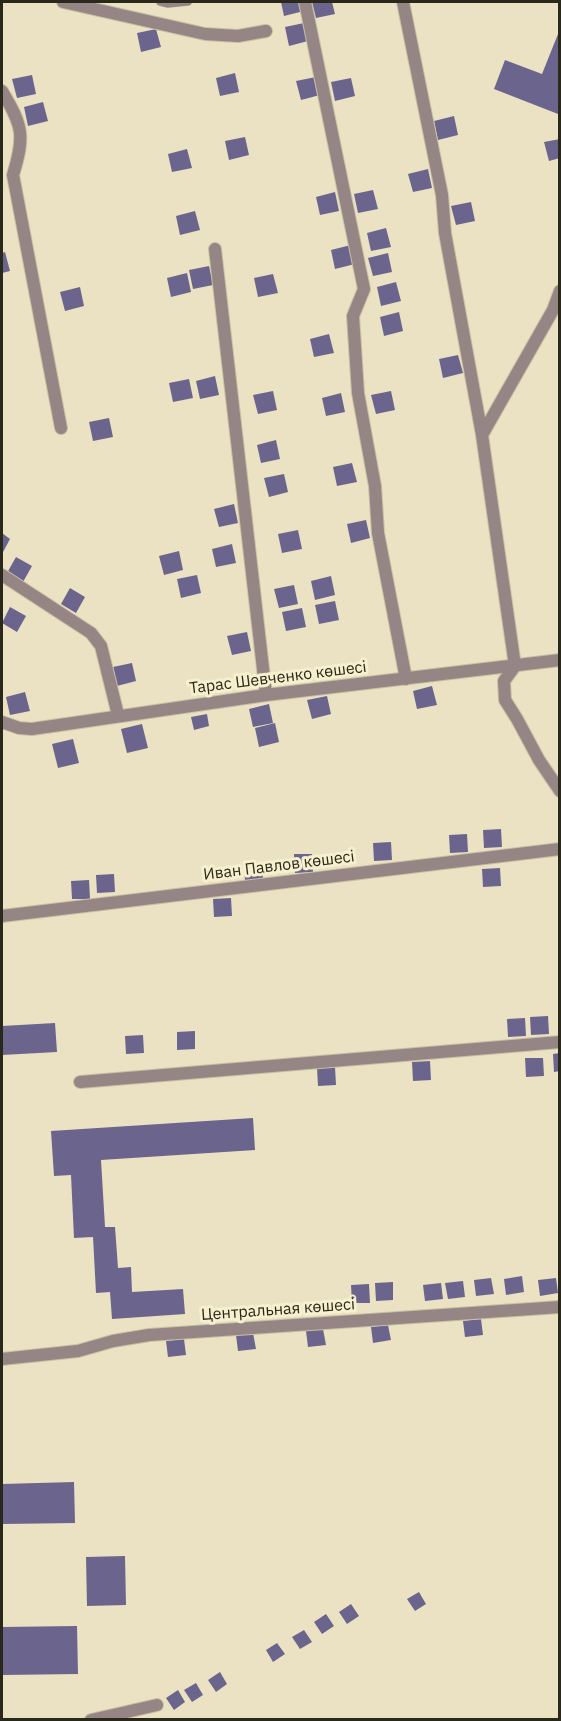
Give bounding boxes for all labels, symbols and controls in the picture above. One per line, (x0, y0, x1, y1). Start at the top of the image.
street label: Тарас Шевченко көшесі (188, 658, 368, 698)
street label: Иван Павлов көшесі (202, 847, 356, 885)
street label: Центральная көшесі (200, 1295, 356, 1325)

